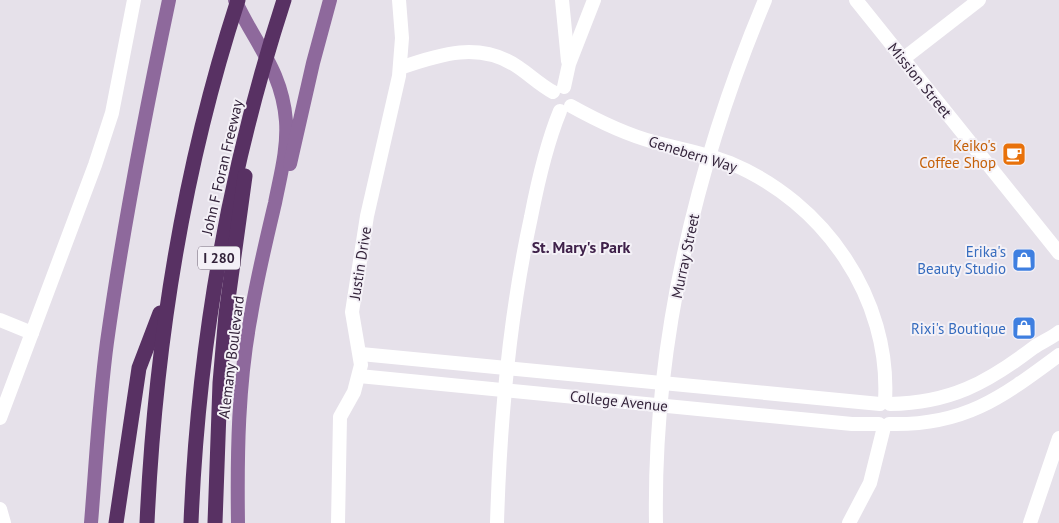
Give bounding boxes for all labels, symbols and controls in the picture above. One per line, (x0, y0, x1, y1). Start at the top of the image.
street label: Mission Street (884, 39, 956, 121)
street label: John F Foran Freeway (197, 97, 247, 238)
street label: Genebern Way (646, 132, 740, 176)
place label: Keiko's Coffee Shop (919, 136, 996, 172)
cafe icon: Keiko's Coffee Shop (1001, 141, 1027, 167)
street label: Murray Street (667, 212, 703, 300)
street label: Justin Drive (345, 225, 375, 302)
district label: St. Mary's Park (532, 237, 631, 257)
place label: Erika's Beauty Studio (917, 242, 1006, 278)
road number: I 280 (198, 247, 240, 270)
shop icon: Erika's Beauty Studio (1011, 247, 1037, 273)
street label: Alemany Boulevard (214, 295, 248, 419)
shop icon: Rixi's Boutique (1011, 315, 1037, 341)
place label: Rixi's Boutique (911, 319, 1006, 338)
street label: College Avenue (569, 386, 669, 416)

